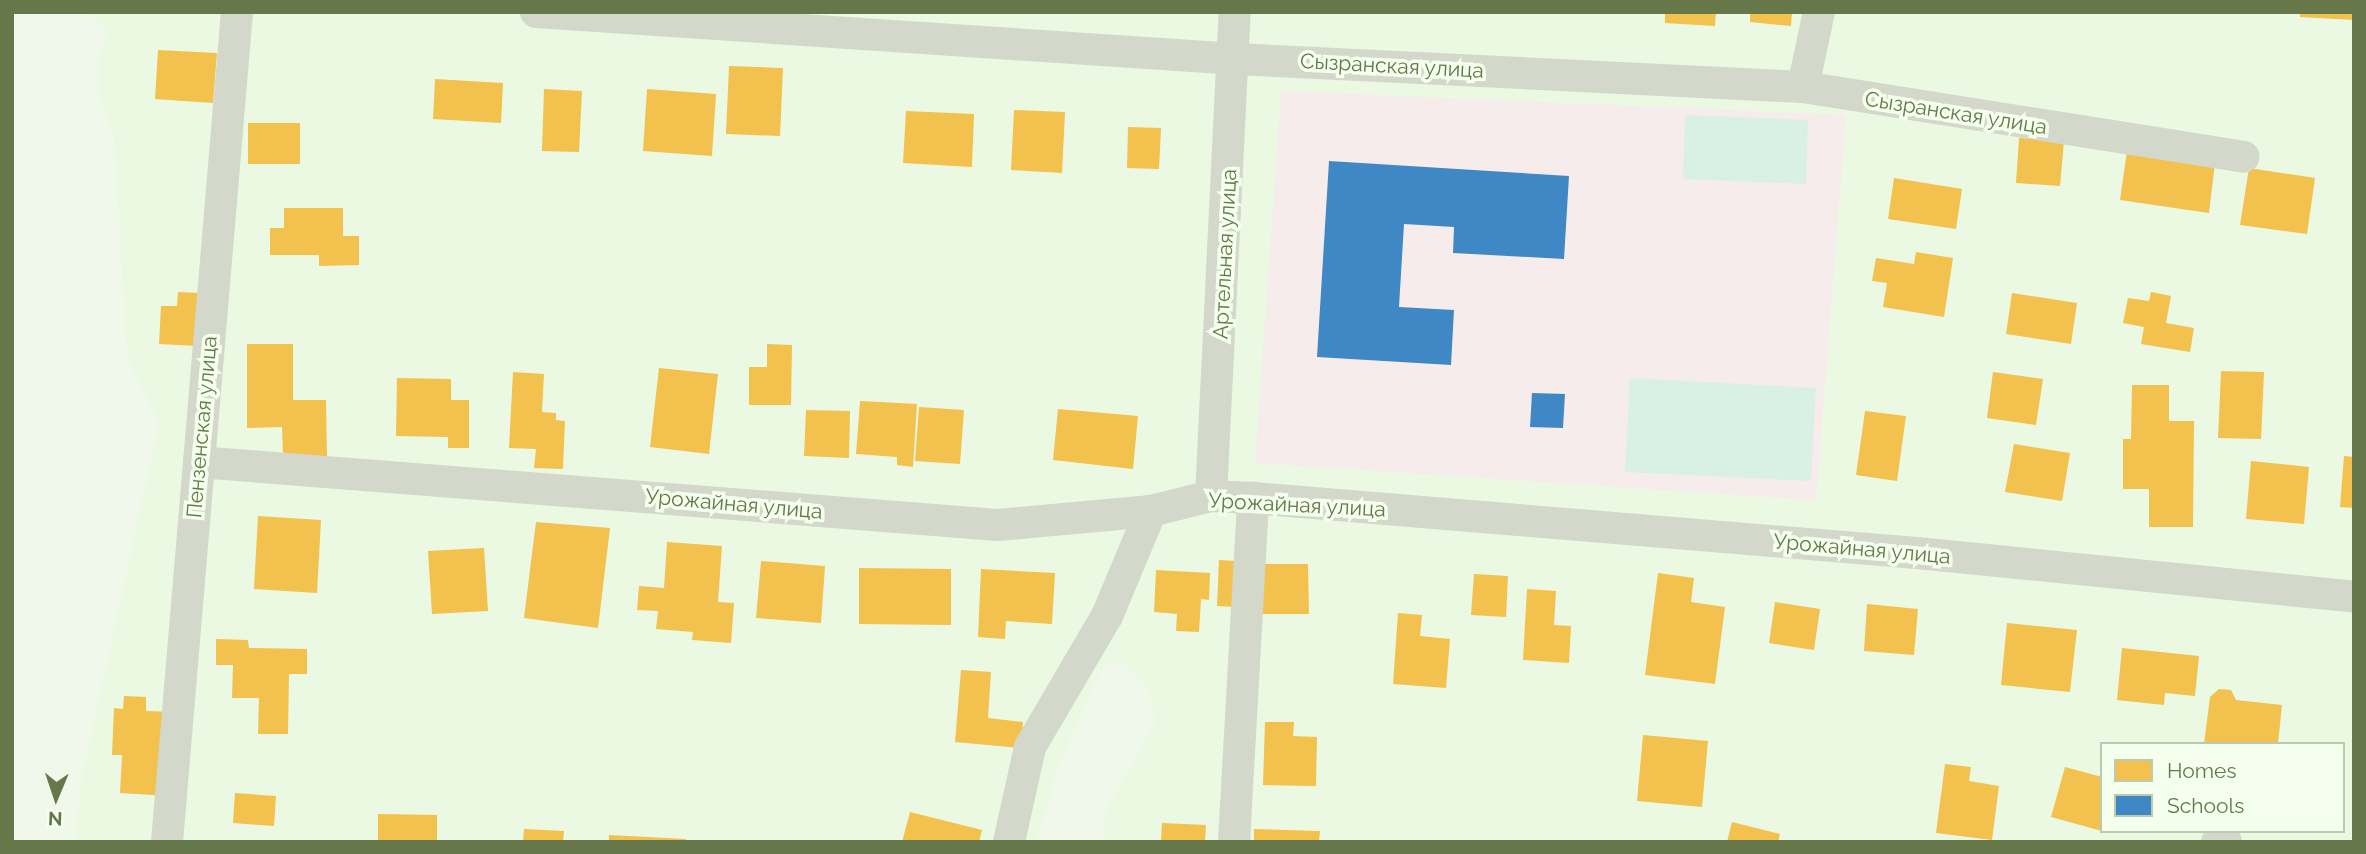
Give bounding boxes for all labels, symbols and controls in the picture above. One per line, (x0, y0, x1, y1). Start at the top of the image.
street label: Сызранская улица (1299, 49, 1485, 83)
street label: Сызранская улица (1863, 86, 2049, 140)
street label: Артельная улица (1208, 168, 1242, 340)
street label: Пензенская улица (181, 335, 223, 519)
street label: Урожайная улица (644, 484, 824, 524)
street label: Урожайная улица (1207, 488, 1387, 522)
street label: Урожайная улица (1772, 529, 1952, 569)
legend (2100, 742, 2345, 833)
text: Homes (2167, 758, 2237, 783)
north arrow (21, 763, 91, 833)
text: Schools (2167, 793, 2244, 818)
text: N (48, 808, 63, 830)

